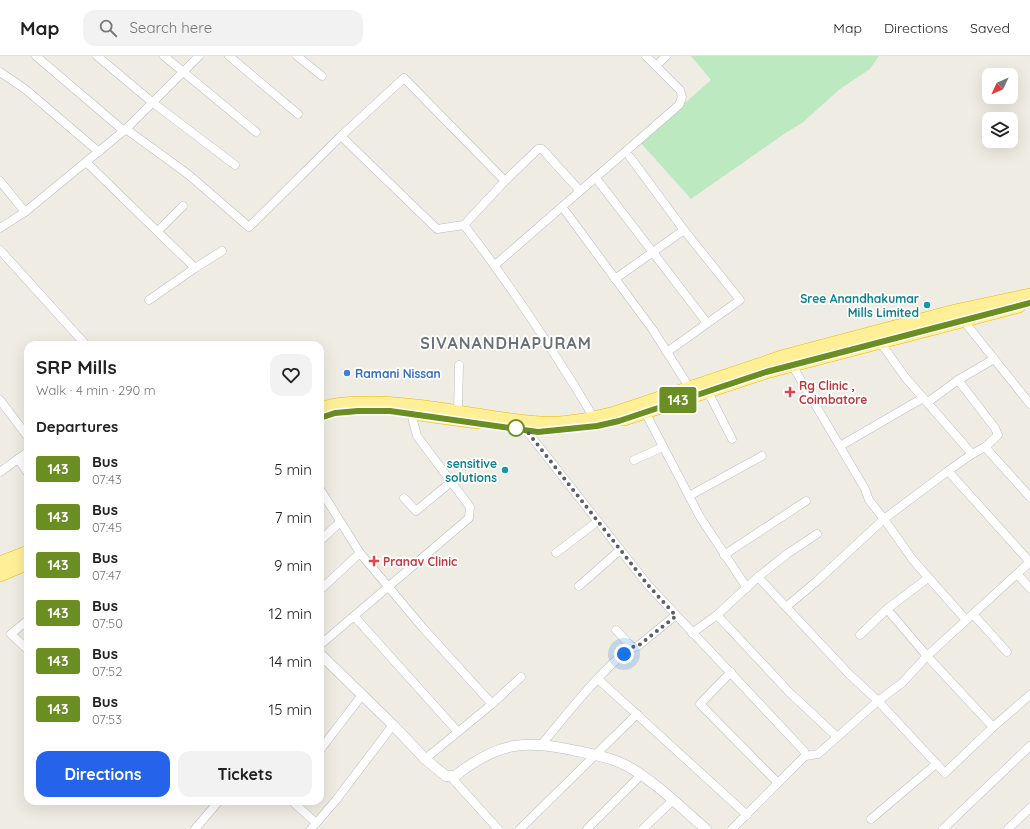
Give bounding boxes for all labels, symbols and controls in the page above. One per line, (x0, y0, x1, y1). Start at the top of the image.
search box (83, 10, 363, 46)
text: Map (20, 16, 59, 40)
icon: search (97, 17, 119, 39)
text: Search here (129, 18, 212, 37)
text: Map (833, 19, 862, 37)
text: Directions (884, 19, 948, 37)
text: Saved (970, 19, 1010, 37)
north arrow (982, 68, 1018, 104)
map controls (982, 68, 1018, 148)
button: layers (982, 112, 1018, 148)
place label: Sree Anandhakumar Mills Limited (800, 291, 919, 320)
marker: Sree Anandhakumar Mills Limited (922, 300, 932, 310)
district label: SIVANANDHAPURAM (420, 333, 592, 353)
button: heart (270, 354, 312, 396)
text: SRP Mills (36, 355, 117, 379)
place label: Ramani Nissan (355, 366, 441, 381)
marker: Ramani Nissan (342, 368, 352, 378)
place label: Rg Clinic , Coimbatore (799, 378, 867, 407)
text: Walk · 4 min · 290 m (36, 382, 156, 398)
marker: Rg Clinic , Coimbatore (784, 386, 796, 398)
line badge: 143 (655, 387, 701, 413)
text: 143 (667, 391, 689, 409)
text: Departures (36, 417, 118, 436)
unlabelled marker (507, 419, 525, 437)
text: Bus (92, 452, 118, 471)
place label: sensitive solutions (445, 456, 497, 485)
text: 143 (47, 460, 69, 478)
text: 5 min (274, 460, 312, 479)
marker: sensitive solutions (500, 465, 510, 475)
text: 07:43 (92, 471, 122, 487)
text: Bus (92, 500, 118, 519)
text: 143 (47, 508, 69, 526)
text: 7 min (275, 508, 312, 527)
text: 07:45 (92, 519, 122, 535)
text: Bus (92, 548, 118, 567)
place label: Pranav Clinic (383, 554, 457, 569)
marker: Pranav Clinic (368, 555, 380, 567)
text: 143 (47, 556, 69, 574)
text: 9 min (274, 556, 312, 575)
text: 07:47 (92, 567, 121, 583)
text: Bus (92, 596, 118, 615)
text: 143 (47, 604, 69, 622)
text: 12 min (268, 604, 312, 623)
text: 07:50 (92, 615, 123, 631)
text: Bus (92, 644, 118, 663)
your location (614, 644, 634, 664)
text: 143 (47, 652, 69, 670)
text: 14 min (269, 652, 312, 671)
text: 07:52 (92, 663, 122, 679)
text: Bus (92, 692, 118, 711)
text: 143 (47, 700, 69, 718)
text: 15 min (269, 700, 312, 719)
text: 07:53 (92, 711, 122, 727)
button: Directions (36, 751, 170, 797)
button: Tickets (178, 751, 312, 797)

